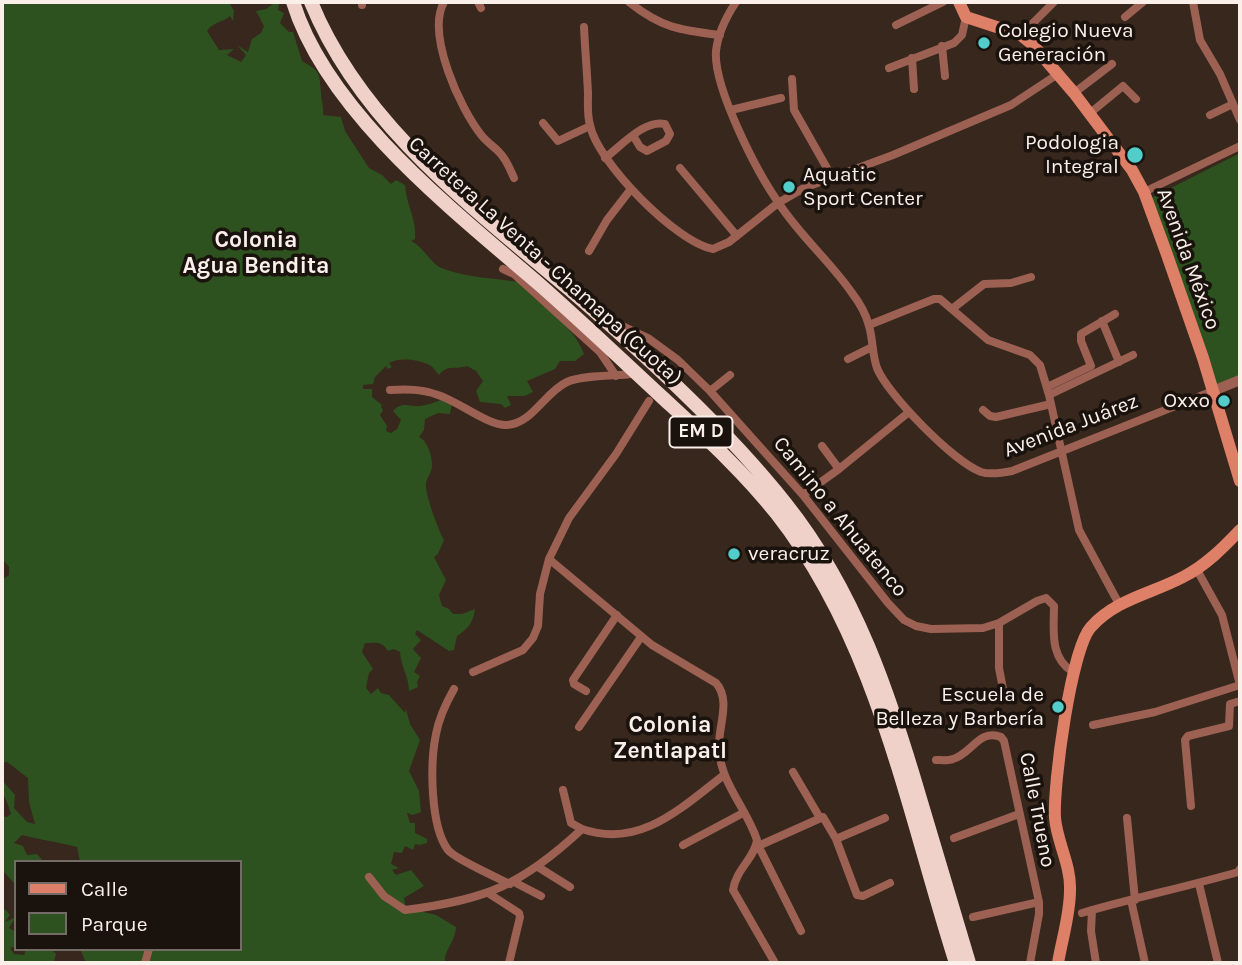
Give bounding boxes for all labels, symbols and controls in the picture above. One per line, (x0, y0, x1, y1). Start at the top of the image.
place label: Colegio Nueva Generación (998, 18, 1134, 68)
marker: Colegio Nueva Generación (976, 35, 992, 51)
place label: Podologia Integral (1025, 130, 1119, 180)
street label: Carretera La Venta - Chamapa (Cuota) (403, 131, 687, 391)
marker: Podologia Integral (1125, 145, 1145, 165)
place label: Aquatic Sport Center (803, 162, 923, 212)
marker: Aquatic Sport Center (781, 179, 797, 195)
street label: Avenida México (1151, 185, 1225, 333)
district label: Colonia Agua Bendita (182, 226, 330, 280)
place label: Oxxo (1163, 388, 1210, 414)
street label: Avenida Juárez (1000, 389, 1142, 463)
marker: Oxxo (1216, 393, 1232, 409)
road number: EM D (670, 416, 732, 448)
street label: Camino a Ahuatenco (768, 432, 912, 602)
place label: veracruz (748, 541, 830, 567)
marker: veracruz (726, 546, 742, 562)
place label: Escuela de Belleza y Barbería (876, 682, 1044, 732)
marker: Escuela de Belleza y Barbería (1050, 699, 1066, 715)
district label: Colonia Zentlapatl (613, 711, 727, 765)
street label: Calle Trueno (1014, 751, 1060, 869)
legend (14, 860, 242, 951)
text: Calle (81, 877, 128, 901)
text: Parque (81, 912, 148, 936)

